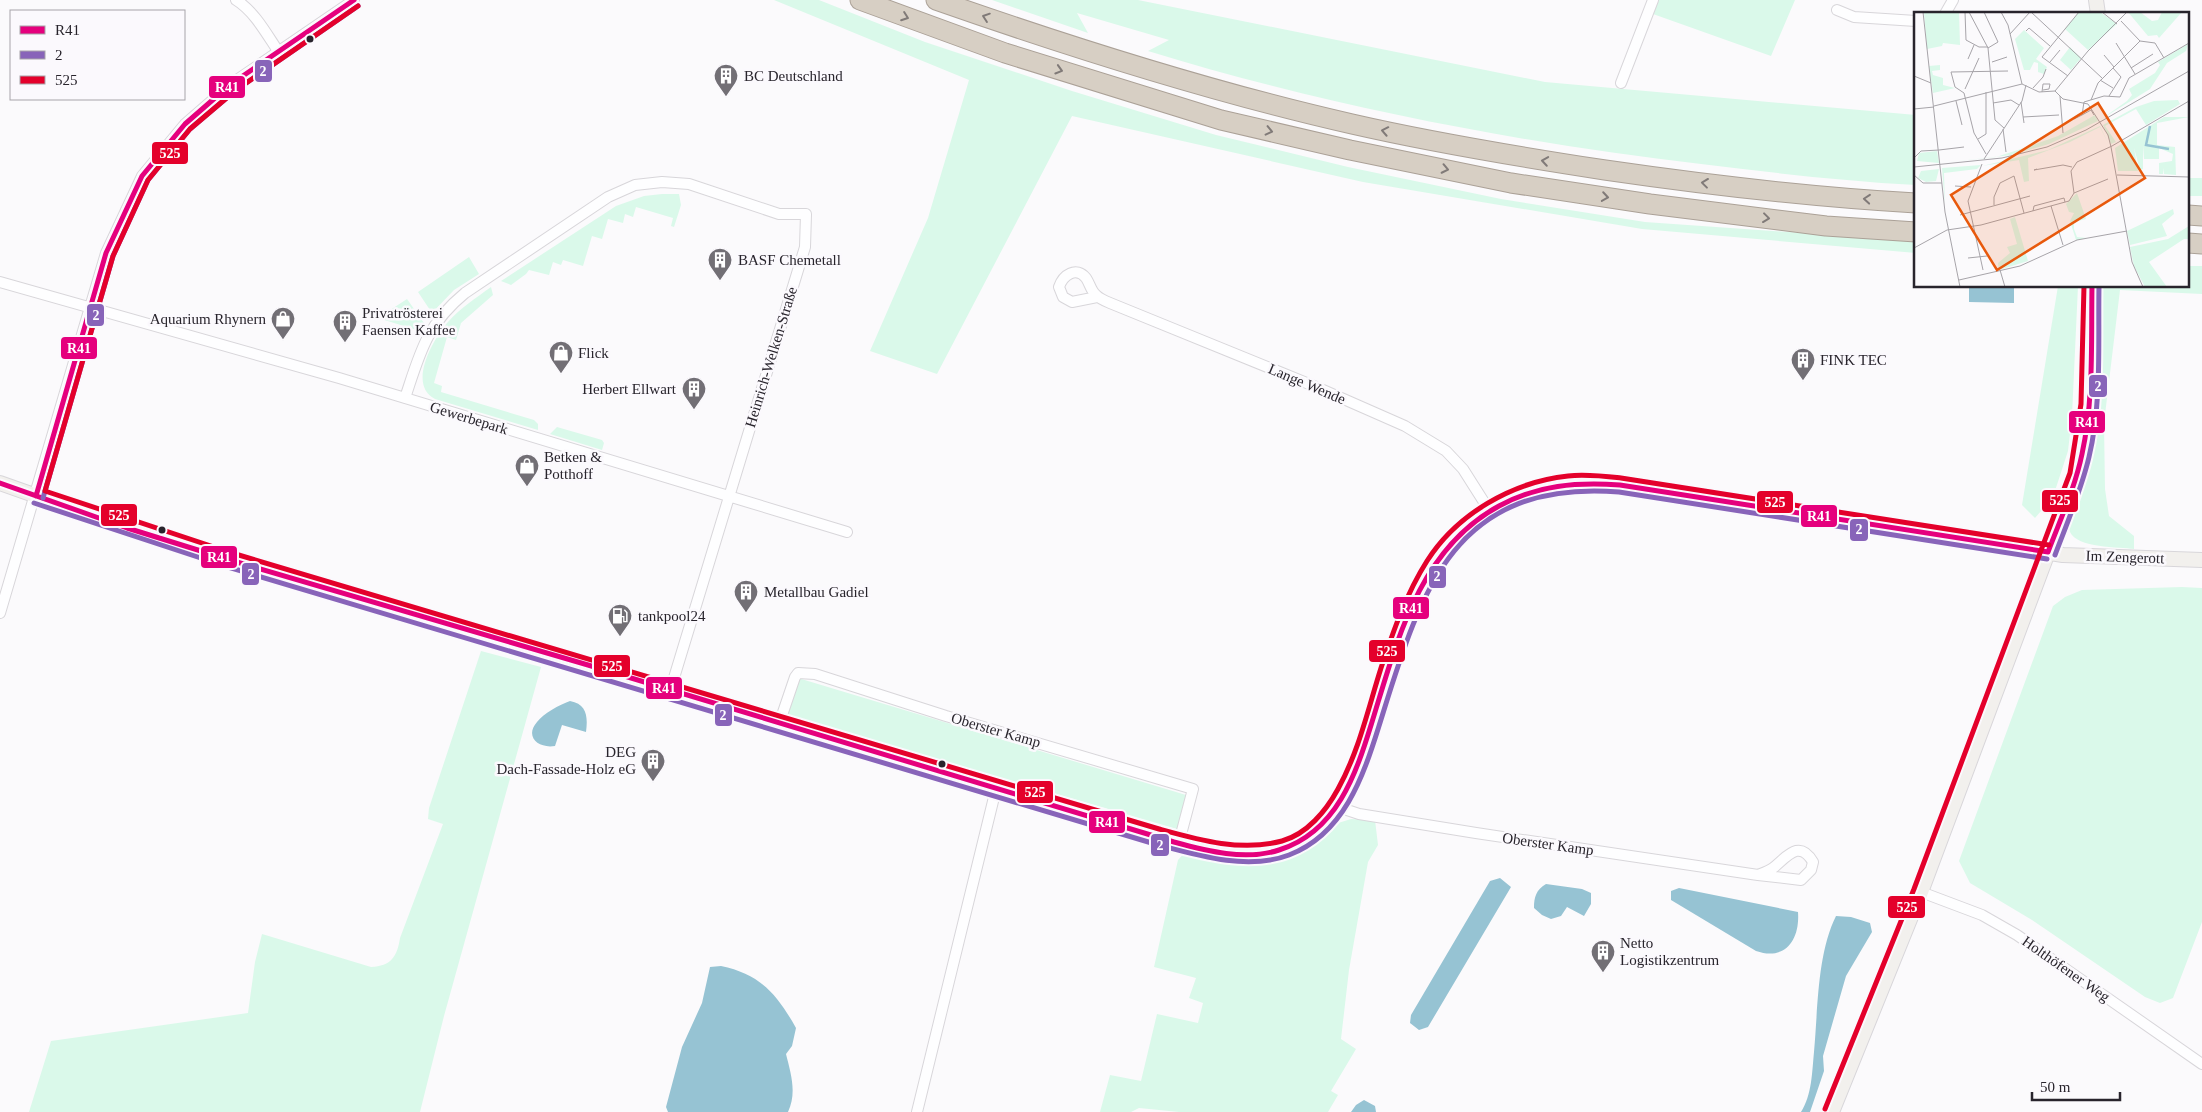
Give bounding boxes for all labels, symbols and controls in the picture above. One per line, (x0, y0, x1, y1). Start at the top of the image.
legend (10, 10, 185, 100)
one-way arrow (901, 12, 909, 22)
inset map (1914, 12, 2190, 288)
one-way arrow (982, 13, 991, 23)
text: R41 (55, 22, 80, 38)
unlabelled marker (305, 34, 315, 44)
text: 2 (55, 47, 63, 63)
line badge: 2 (254, 59, 273, 83)
building icon: BC Deutschland (713, 63, 739, 97)
text: 2 (260, 64, 267, 79)
one-way arrow (1055, 64, 1063, 74)
place label: BC Deutschland (744, 68, 843, 84)
text: 525 (55, 72, 78, 88)
line badge: R41 (208, 75, 246, 99)
text: R41 (215, 80, 239, 95)
one-way arrow (1264, 125, 1273, 136)
one-way arrow (1380, 126, 1389, 136)
line badge: 525 (151, 141, 189, 165)
text: 525 (160, 146, 181, 161)
one-way arrow (1540, 156, 1549, 166)
one-way arrow (1440, 163, 1449, 174)
one-way arrow (1701, 179, 1710, 189)
one-way arrow (1601, 191, 1609, 202)
one-way arrow (1863, 194, 1871, 205)
one-way arrow (1762, 212, 1770, 223)
building icon: BASF Chemetall (707, 247, 733, 281)
place label: BASF Chemetall (738, 252, 841, 268)
street label: Heinrich-Welken-Straße (742, 284, 800, 429)
line badge: 2 (86, 303, 105, 327)
place label: Privatrösterei Faensen Kaffee (362, 305, 456, 338)
shop icon: Aquarium Rhynern (270, 306, 296, 340)
text: 2 (93, 308, 100, 323)
building icon: Privatrösterei Faensen Kaffee (332, 309, 358, 343)
place label: Aquarium Rhynern (150, 311, 266, 327)
line badge: R41 (60, 336, 98, 360)
shop icon: Flick (548, 340, 574, 374)
text: R41 (67, 341, 91, 356)
place label: Flick (578, 345, 609, 361)
building icon: FINK TEC (1790, 347, 1816, 381)
place label: FINK TEC (1820, 352, 1887, 368)
street label: Lange Wende (1266, 361, 1348, 408)
line badge: 2 (2088, 374, 2108, 398)
building icon: Herbert Ellwart (681, 376, 707, 410)
text: 2 (2095, 379, 2102, 394)
place label: Herbert Ellwart (582, 381, 677, 397)
street label: Gewerbepark (428, 399, 510, 438)
line badge: R41 (2068, 410, 2106, 434)
text: R41 (2075, 415, 2099, 430)
place label: Betken & Potthoff (544, 449, 602, 482)
shop icon: Betken & Potthoff (514, 453, 540, 487)
line badge: 525 (2041, 489, 2079, 513)
line badge: 525 (1756, 490, 1794, 514)
text: 525 (2050, 493, 2071, 508)
text: 525 (1765, 495, 1786, 510)
line badge: 525 (100, 503, 138, 527)
line badge: R41 (1800, 504, 1838, 528)
text: 525 (109, 508, 130, 523)
text: R41 (1807, 509, 1831, 524)
line badge: 2 (1849, 518, 1869, 542)
text: 2 (1856, 522, 1863, 537)
unlabelled marker (157, 525, 167, 535)
line badge: R41 (200, 545, 238, 569)
street label: Im Zengerott (2085, 548, 2165, 566)
text: R41 (207, 550, 231, 565)
line badge: 2 (241, 562, 260, 586)
line badge: 2 (1428, 565, 1447, 589)
text: 2 (248, 567, 255, 582)
text: 2 (1434, 569, 1441, 584)
building icon: Metallbau Gadiel (733, 579, 759, 613)
place label: Metallbau Gadiel (764, 584, 869, 600)
line badge: R41 (1392, 596, 1430, 620)
text: R41 (1399, 601, 1423, 616)
fuel station icon: tankpool24 (607, 603, 633, 637)
place label: tankpool24 (638, 608, 706, 624)
line badge: 525 (1368, 639, 1406, 663)
text: 525 (1377, 644, 1398, 659)
line badge: 525 (593, 654, 631, 678)
text: 525 (602, 659, 623, 674)
line badge: R41 (645, 676, 683, 700)
text: R41 (652, 681, 676, 696)
line badge: 2 (714, 703, 733, 727)
text: 2 (720, 708, 727, 723)
street label: Oberster Kamp (950, 710, 1042, 750)
place label: DEG Dach-Fassade-Holz eG (496, 744, 636, 777)
building icon: DEG Dach-Fassade-Holz eG (640, 748, 666, 782)
unlabelled marker (937, 759, 947, 769)
line badge: 525 (1016, 780, 1054, 804)
text: 525 (1025, 785, 1046, 800)
line badge: R41 (1088, 810, 1126, 834)
text: R41 (1095, 815, 1119, 830)
street label: Oberster Kamp (1501, 830, 1595, 858)
line badge: 2 (1150, 833, 1170, 857)
text: 2 (1157, 838, 1164, 853)
line badge: 525 (1887, 895, 1926, 919)
text: 525 (1897, 900, 1918, 915)
street label: Holthöfener Weg (2019, 933, 2113, 1005)
place label: Netto Logistikzentrum (1620, 935, 1719, 968)
building icon: Netto Logistikzentrum (1590, 939, 1616, 973)
scale bar (2032, 1070, 2120, 1102)
text: 50 m (2040, 1079, 2071, 1095)

